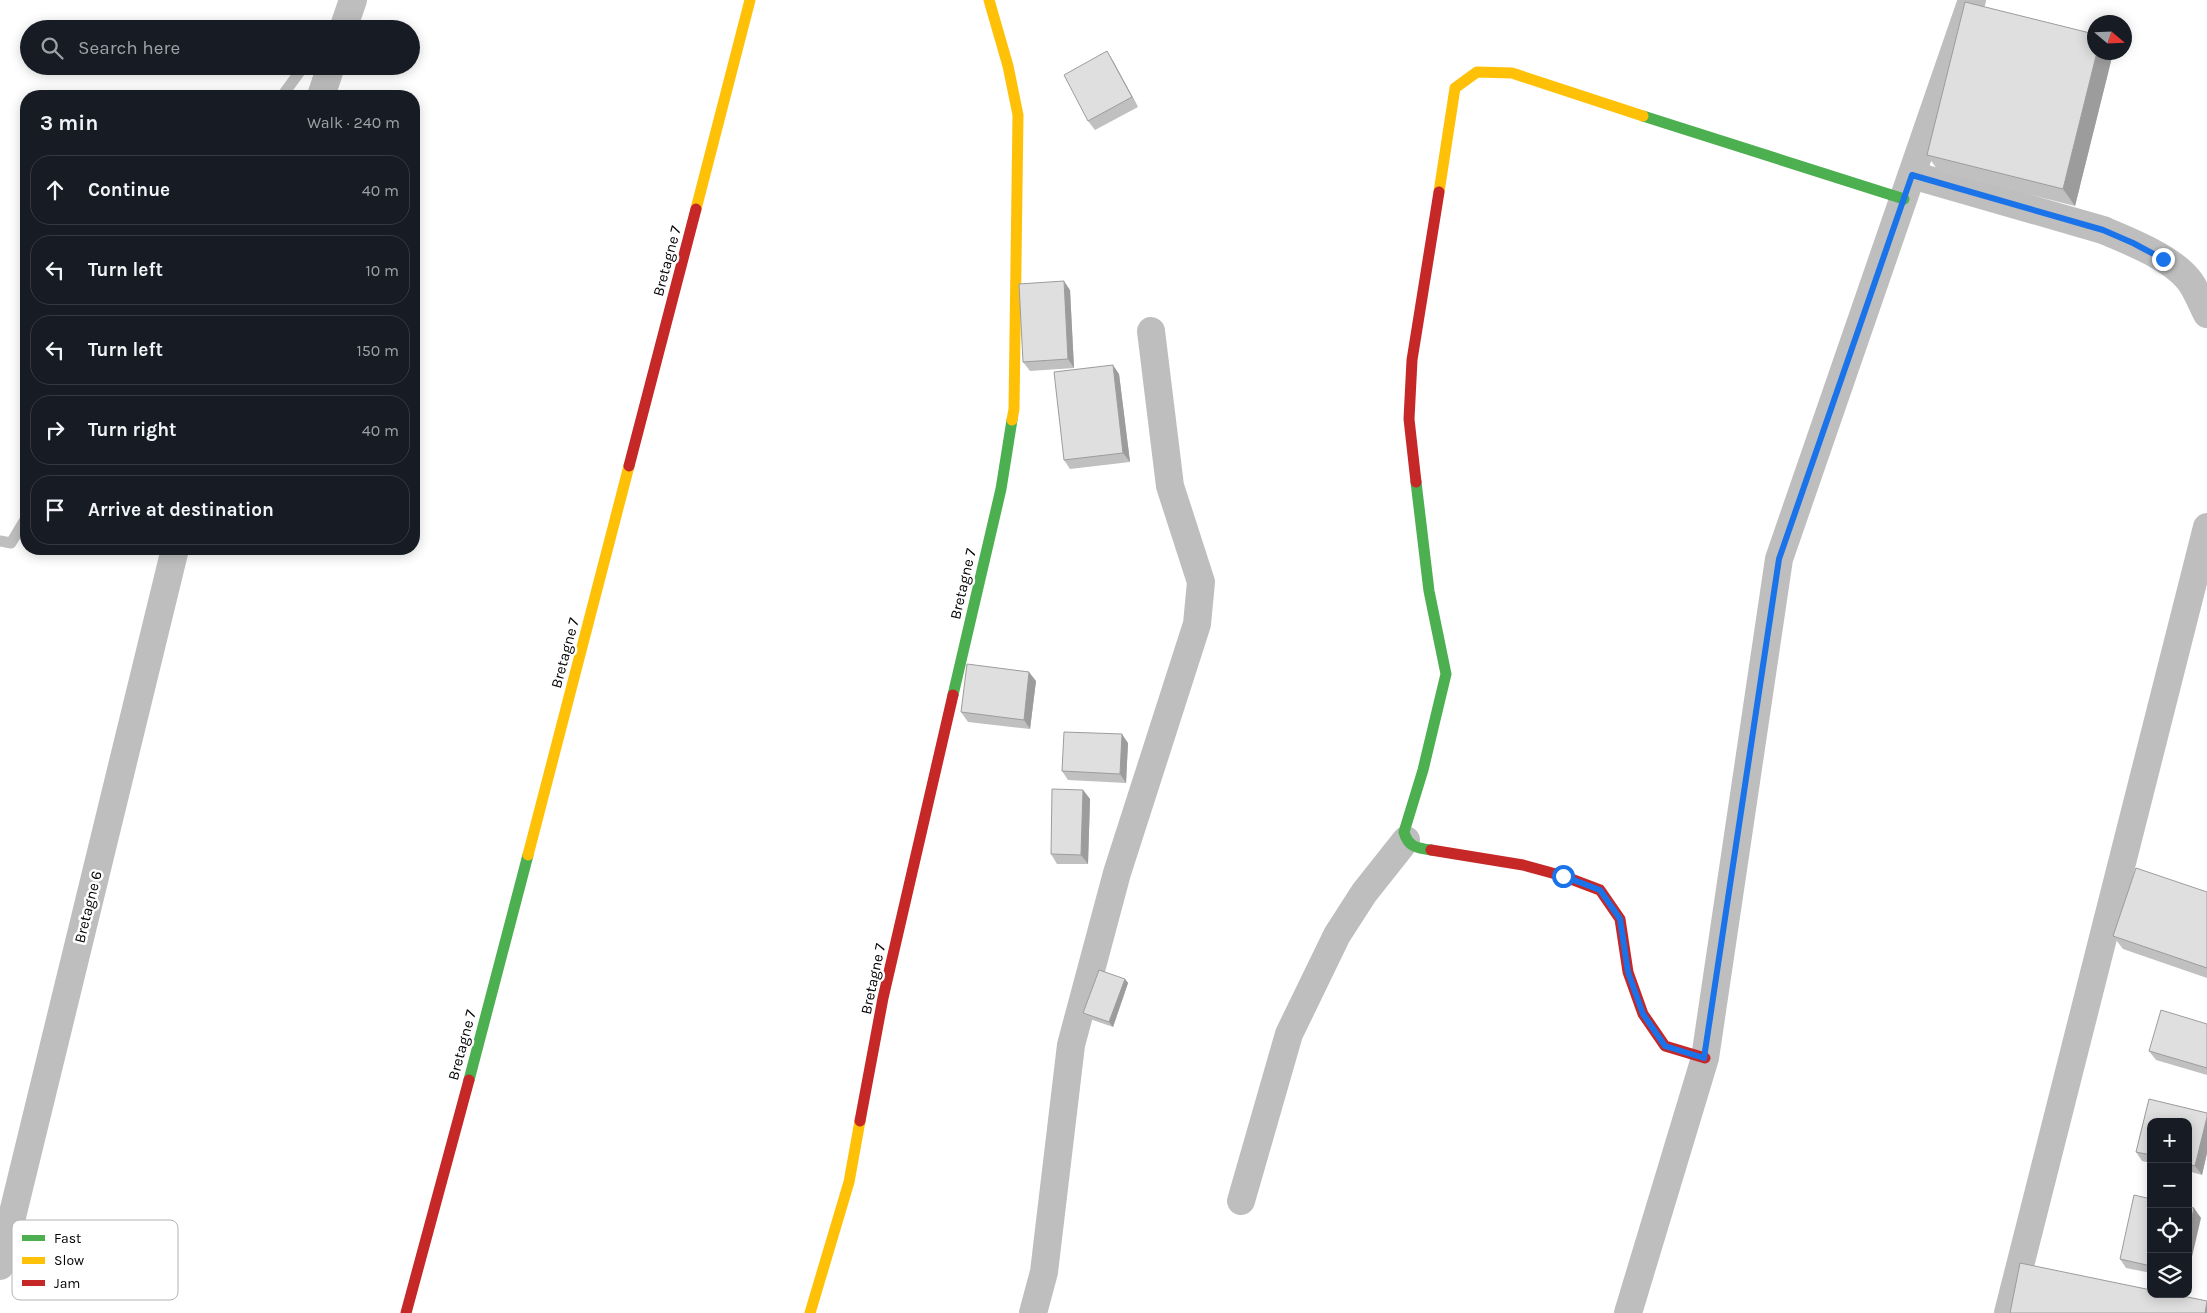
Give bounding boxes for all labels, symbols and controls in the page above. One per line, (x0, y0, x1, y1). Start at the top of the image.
north arrow (2087, 15, 2132, 60)
search box (20, 20, 420, 75)
icon: search (38, 34, 66, 62)
text: Search here (78, 37, 180, 59)
text: 3 min (40, 111, 98, 135)
text: Walk · 240 m (307, 113, 400, 132)
icon: ahead (41, 176, 69, 204)
text: Continue (88, 179, 170, 201)
text: 40 m (362, 181, 399, 200)
street label: Bretagne 7 (649, 224, 685, 298)
route end (2152, 248, 2175, 271)
icon: left (41, 256, 69, 284)
text: Turn left (88, 259, 163, 281)
text: 10 m (365, 261, 399, 280)
icon: left (41, 336, 69, 364)
text: Turn left (88, 339, 163, 361)
text: 150 m (356, 341, 399, 360)
icon: right (41, 416, 69, 444)
text: Turn right (88, 419, 177, 441)
text: 40 m (362, 421, 399, 440)
icon: arrive (41, 496, 69, 524)
text: Arrive at destination (88, 499, 274, 521)
street label: Bretagne 7 (946, 547, 980, 621)
street label: Bretagne 7 (547, 616, 583, 690)
route start (1552, 865, 1575, 888)
street label: Bretagne 6 (70, 869, 106, 945)
street label: Bretagne 7 (857, 942, 889, 1016)
street label: Bretagne 7 (444, 1008, 480, 1082)
map controls (2147, 1118, 2192, 1298)
button: + (2147, 1118, 2192, 1163)
button: − (2147, 1163, 2192, 1208)
button: locate (2147, 1208, 2192, 1253)
legend (12, 1220, 178, 1300)
text: Fast (54, 1230, 81, 1247)
text: Slow (54, 1252, 84, 1269)
button: layers (2147, 1253, 2192, 1298)
text: Jam (54, 1275, 80, 1292)

